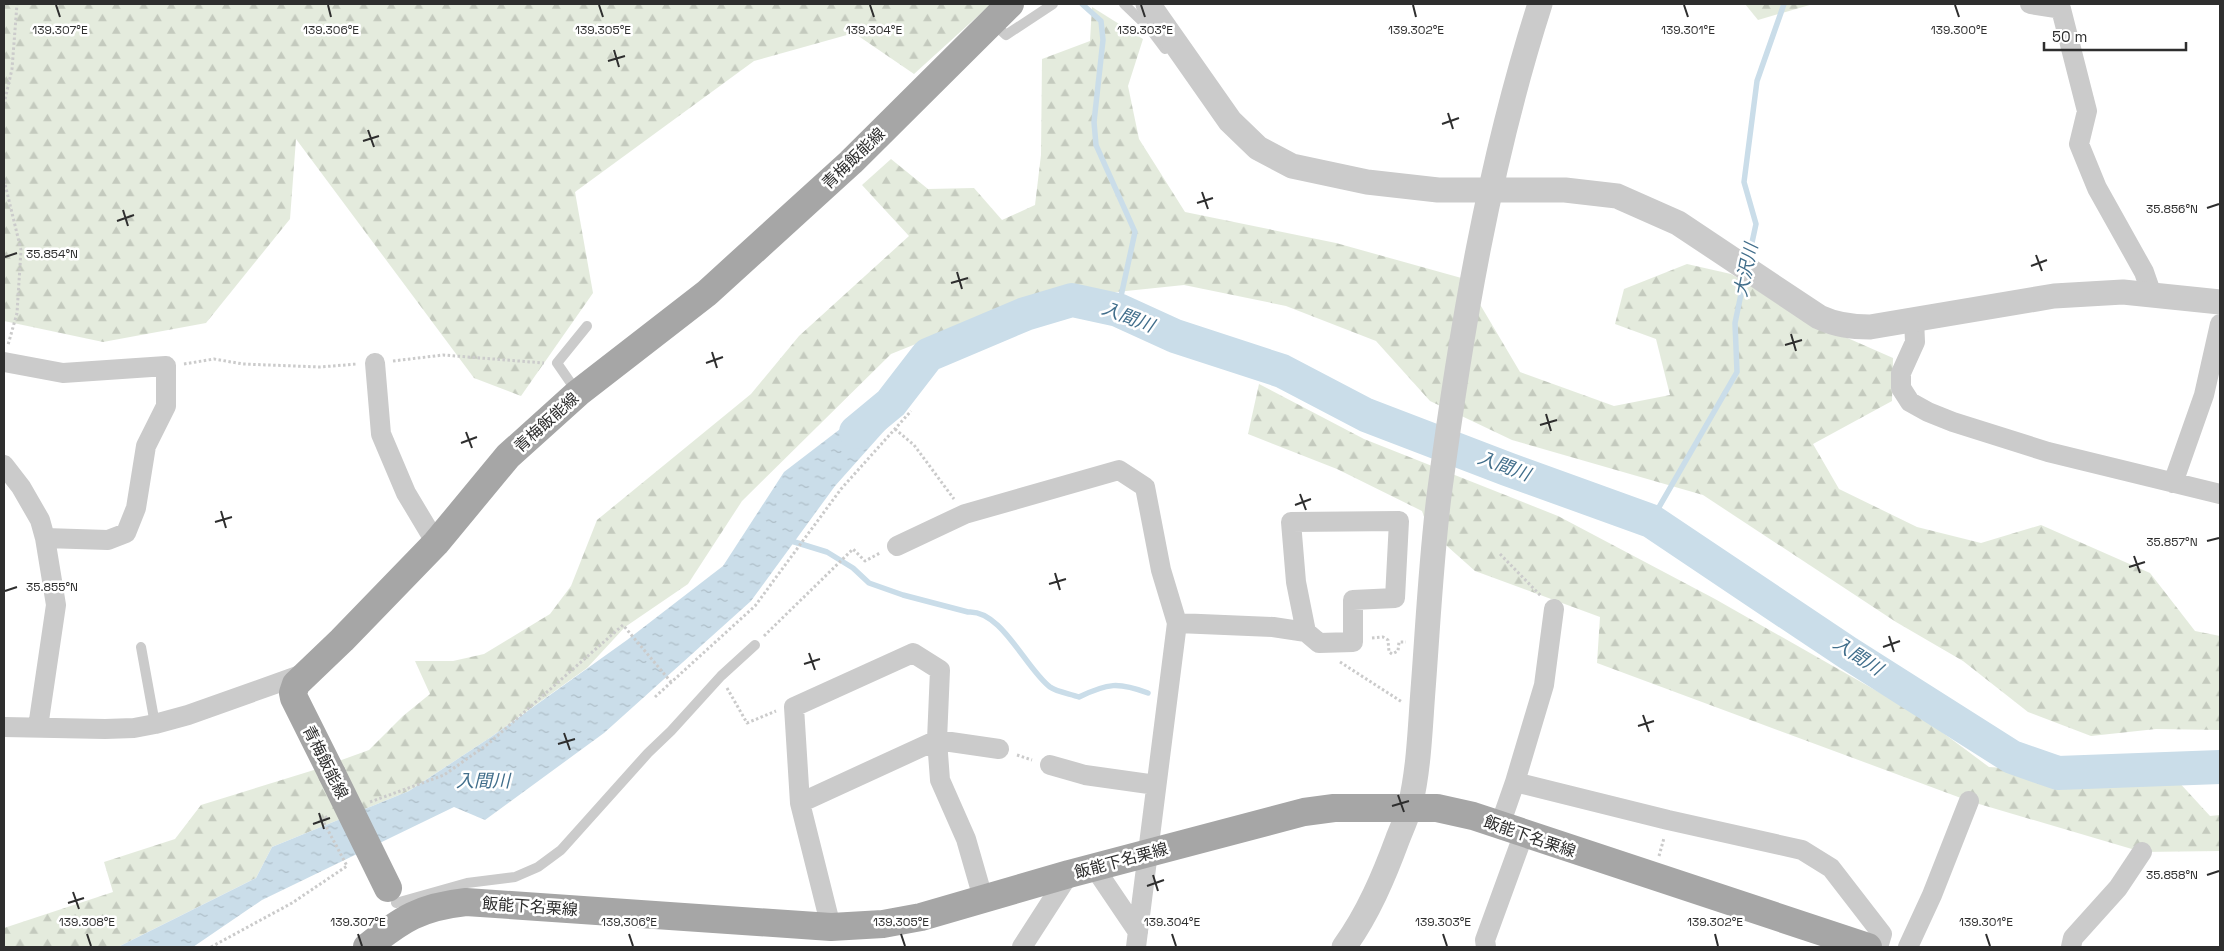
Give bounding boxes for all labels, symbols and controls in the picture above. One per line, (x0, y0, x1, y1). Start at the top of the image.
scale bar (2044, 20, 2186, 52)
text: 139.307°E (32, 22, 88, 38)
text: 139.306°E (303, 22, 359, 38)
text: 139.305°E (575, 22, 631, 38)
text: 139.304°E (846, 22, 902, 38)
text: 139.303°E (1117, 22, 1173, 38)
text: 139.302°E (1388, 22, 1444, 38)
text: 139.301°E (1661, 22, 1715, 38)
text: 139.300°E (1931, 22, 1987, 38)
text: 50 m (2052, 27, 2087, 46)
street label: 青梅飯能線 (817, 123, 889, 194)
text: 35.856°N (2146, 201, 2198, 217)
water label: 大沢川 (1729, 239, 1763, 299)
text: 35.854°N (26, 246, 78, 262)
water label: 入間川 (1099, 296, 1159, 338)
street label: 青梅飯能線 (510, 388, 583, 457)
water label: 入間川 (1475, 445, 1535, 486)
text: 35.857°N (2146, 534, 2198, 550)
text: 35.855°N (26, 579, 78, 595)
water label: 入間川 (1829, 631, 1889, 681)
street label: 青梅飯能線 (298, 722, 353, 803)
water label: 入間川 (456, 769, 512, 792)
street label: 飯能下名栗線 (1481, 811, 1579, 862)
street label: 飯能下名栗線 (1072, 838, 1170, 883)
text: 35.858°N (2146, 867, 2198, 883)
street label: 飯能下名栗線 (481, 893, 579, 920)
text: 139.308°E (59, 914, 115, 930)
text: 139.307°E (330, 914, 386, 930)
text: 139.306°E (601, 914, 657, 930)
text: 139.305°E (873, 914, 929, 930)
text: 139.304°E (1144, 914, 1200, 930)
text: 139.303°E (1415, 914, 1471, 930)
text: 139.302°E (1687, 914, 1743, 930)
text: 139.301°E (1959, 914, 2013, 930)

